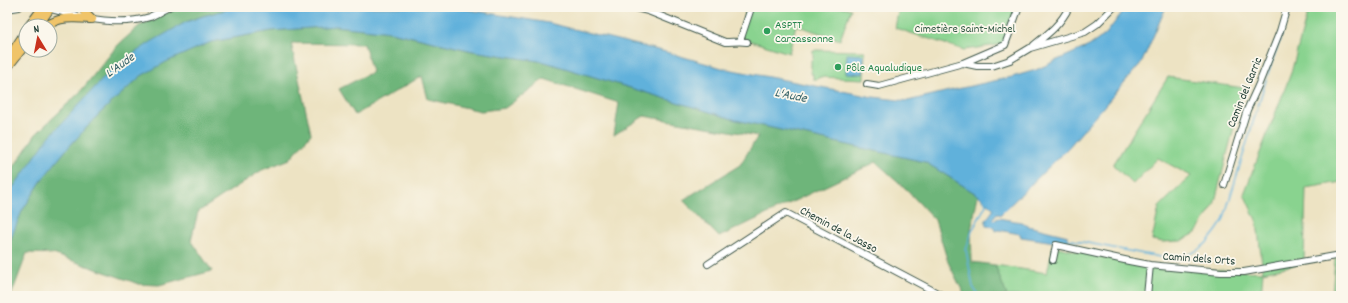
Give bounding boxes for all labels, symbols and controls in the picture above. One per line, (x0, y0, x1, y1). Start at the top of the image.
place label: ASPTT Carcassonne (775, 17, 833, 48)
north arrow (18, 18, 58, 58)
park label: Cimetière Saint-Michel (915, 21, 1016, 38)
text: N (33, 22, 41, 38)
marker: ASPTT Carcassonne (762, 26, 772, 36)
water label: L'Aude (102, 48, 140, 83)
street label: Camin del Garric (1224, 55, 1267, 130)
place label: Pôle Aqualudique (846, 60, 922, 77)
marker: Pôle Aqualudique (833, 62, 843, 72)
water label: L'Aude (773, 84, 809, 109)
street label: Chemin de la Jasso (796, 203, 880, 258)
street label: Camin dels Orts (1162, 248, 1236, 271)

